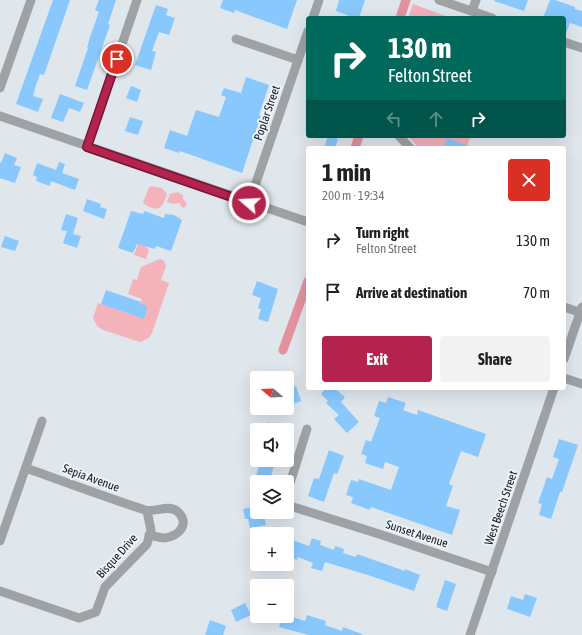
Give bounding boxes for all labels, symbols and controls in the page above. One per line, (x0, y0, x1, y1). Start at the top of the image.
icon: right (322, 32, 374, 84)
text: 130 m (388, 32, 451, 64)
pin (100, 42, 134, 76)
icon: arrive (106, 48, 128, 70)
text: Felton Street (388, 65, 472, 86)
street label: Poplar Street (251, 83, 283, 142)
icon: left (383, 108, 405, 130)
icon: ahead (425, 108, 447, 130)
icon: right (467, 108, 489, 130)
text: 1 min (322, 159, 371, 186)
button: close (508, 159, 550, 201)
position arrow (228, 182, 270, 224)
text: 200 m · 19:34 (322, 188, 385, 203)
text: Turn right (356, 224, 409, 241)
icon: right (322, 229, 344, 251)
text: 130 m (516, 232, 550, 249)
text: Felton Street (356, 241, 417, 256)
icon: arrive (322, 281, 344, 303)
text: Arrive at destination (356, 284, 467, 301)
text: 70 m (523, 284, 550, 301)
button: Exit (322, 336, 432, 382)
button: Share (440, 336, 550, 382)
north arrow (250, 371, 294, 415)
map controls (250, 371, 294, 623)
button: sound (250, 423, 294, 467)
street label: Sepia Avenue (61, 461, 121, 495)
street label: West Beech Street (482, 468, 520, 547)
button: layers (250, 475, 294, 519)
street label: Sunset Avenue (384, 517, 450, 551)
button: + (250, 527, 294, 571)
street label: Bisque Drive (94, 531, 140, 581)
button: − (250, 579, 294, 623)

